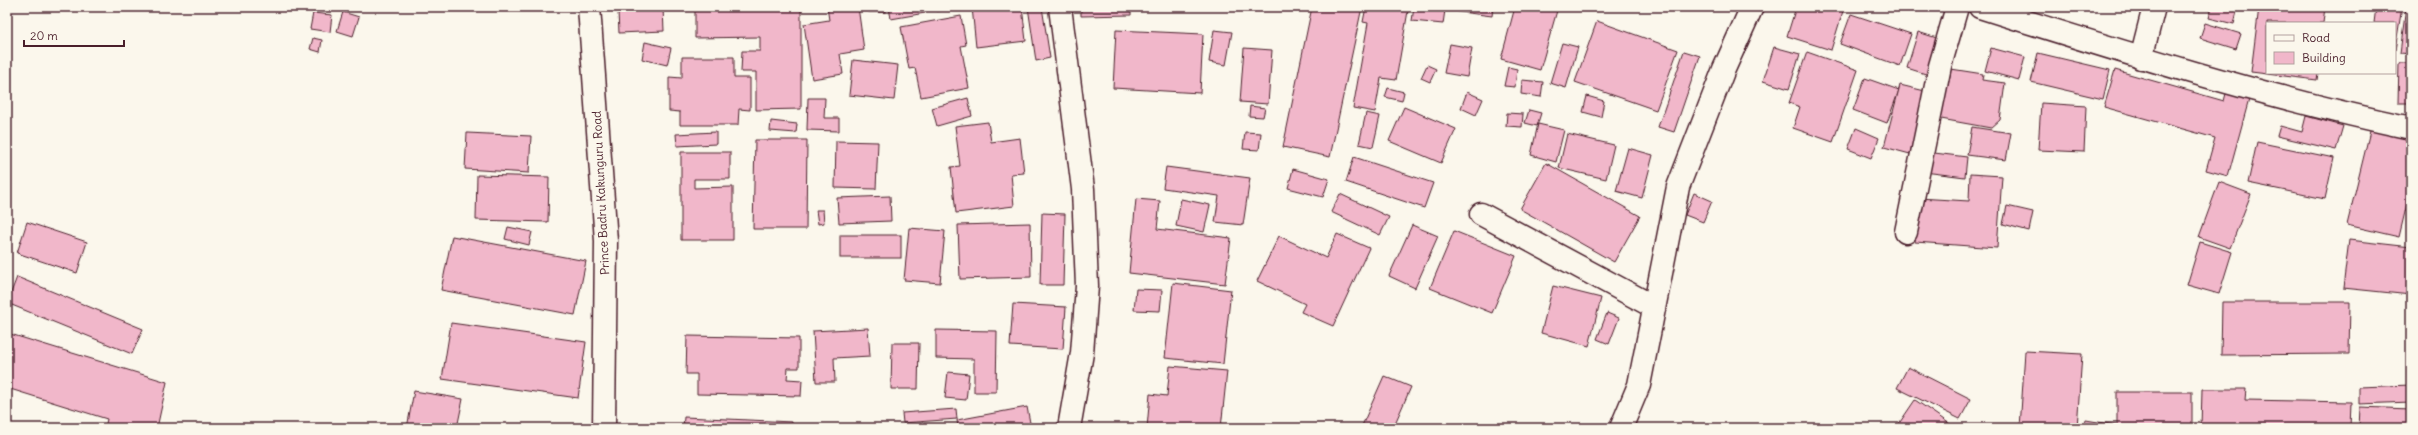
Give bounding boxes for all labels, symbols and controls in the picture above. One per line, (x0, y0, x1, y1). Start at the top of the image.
scale bar (24, 22, 124, 48)
legend (2266, 22, 2396, 74)
text: 20 m (30, 28, 58, 43)
text: Road (2302, 30, 2330, 45)
text: Building (2302, 50, 2346, 65)
street label: Prince Badru Kakunguru Road (589, 111, 612, 275)

